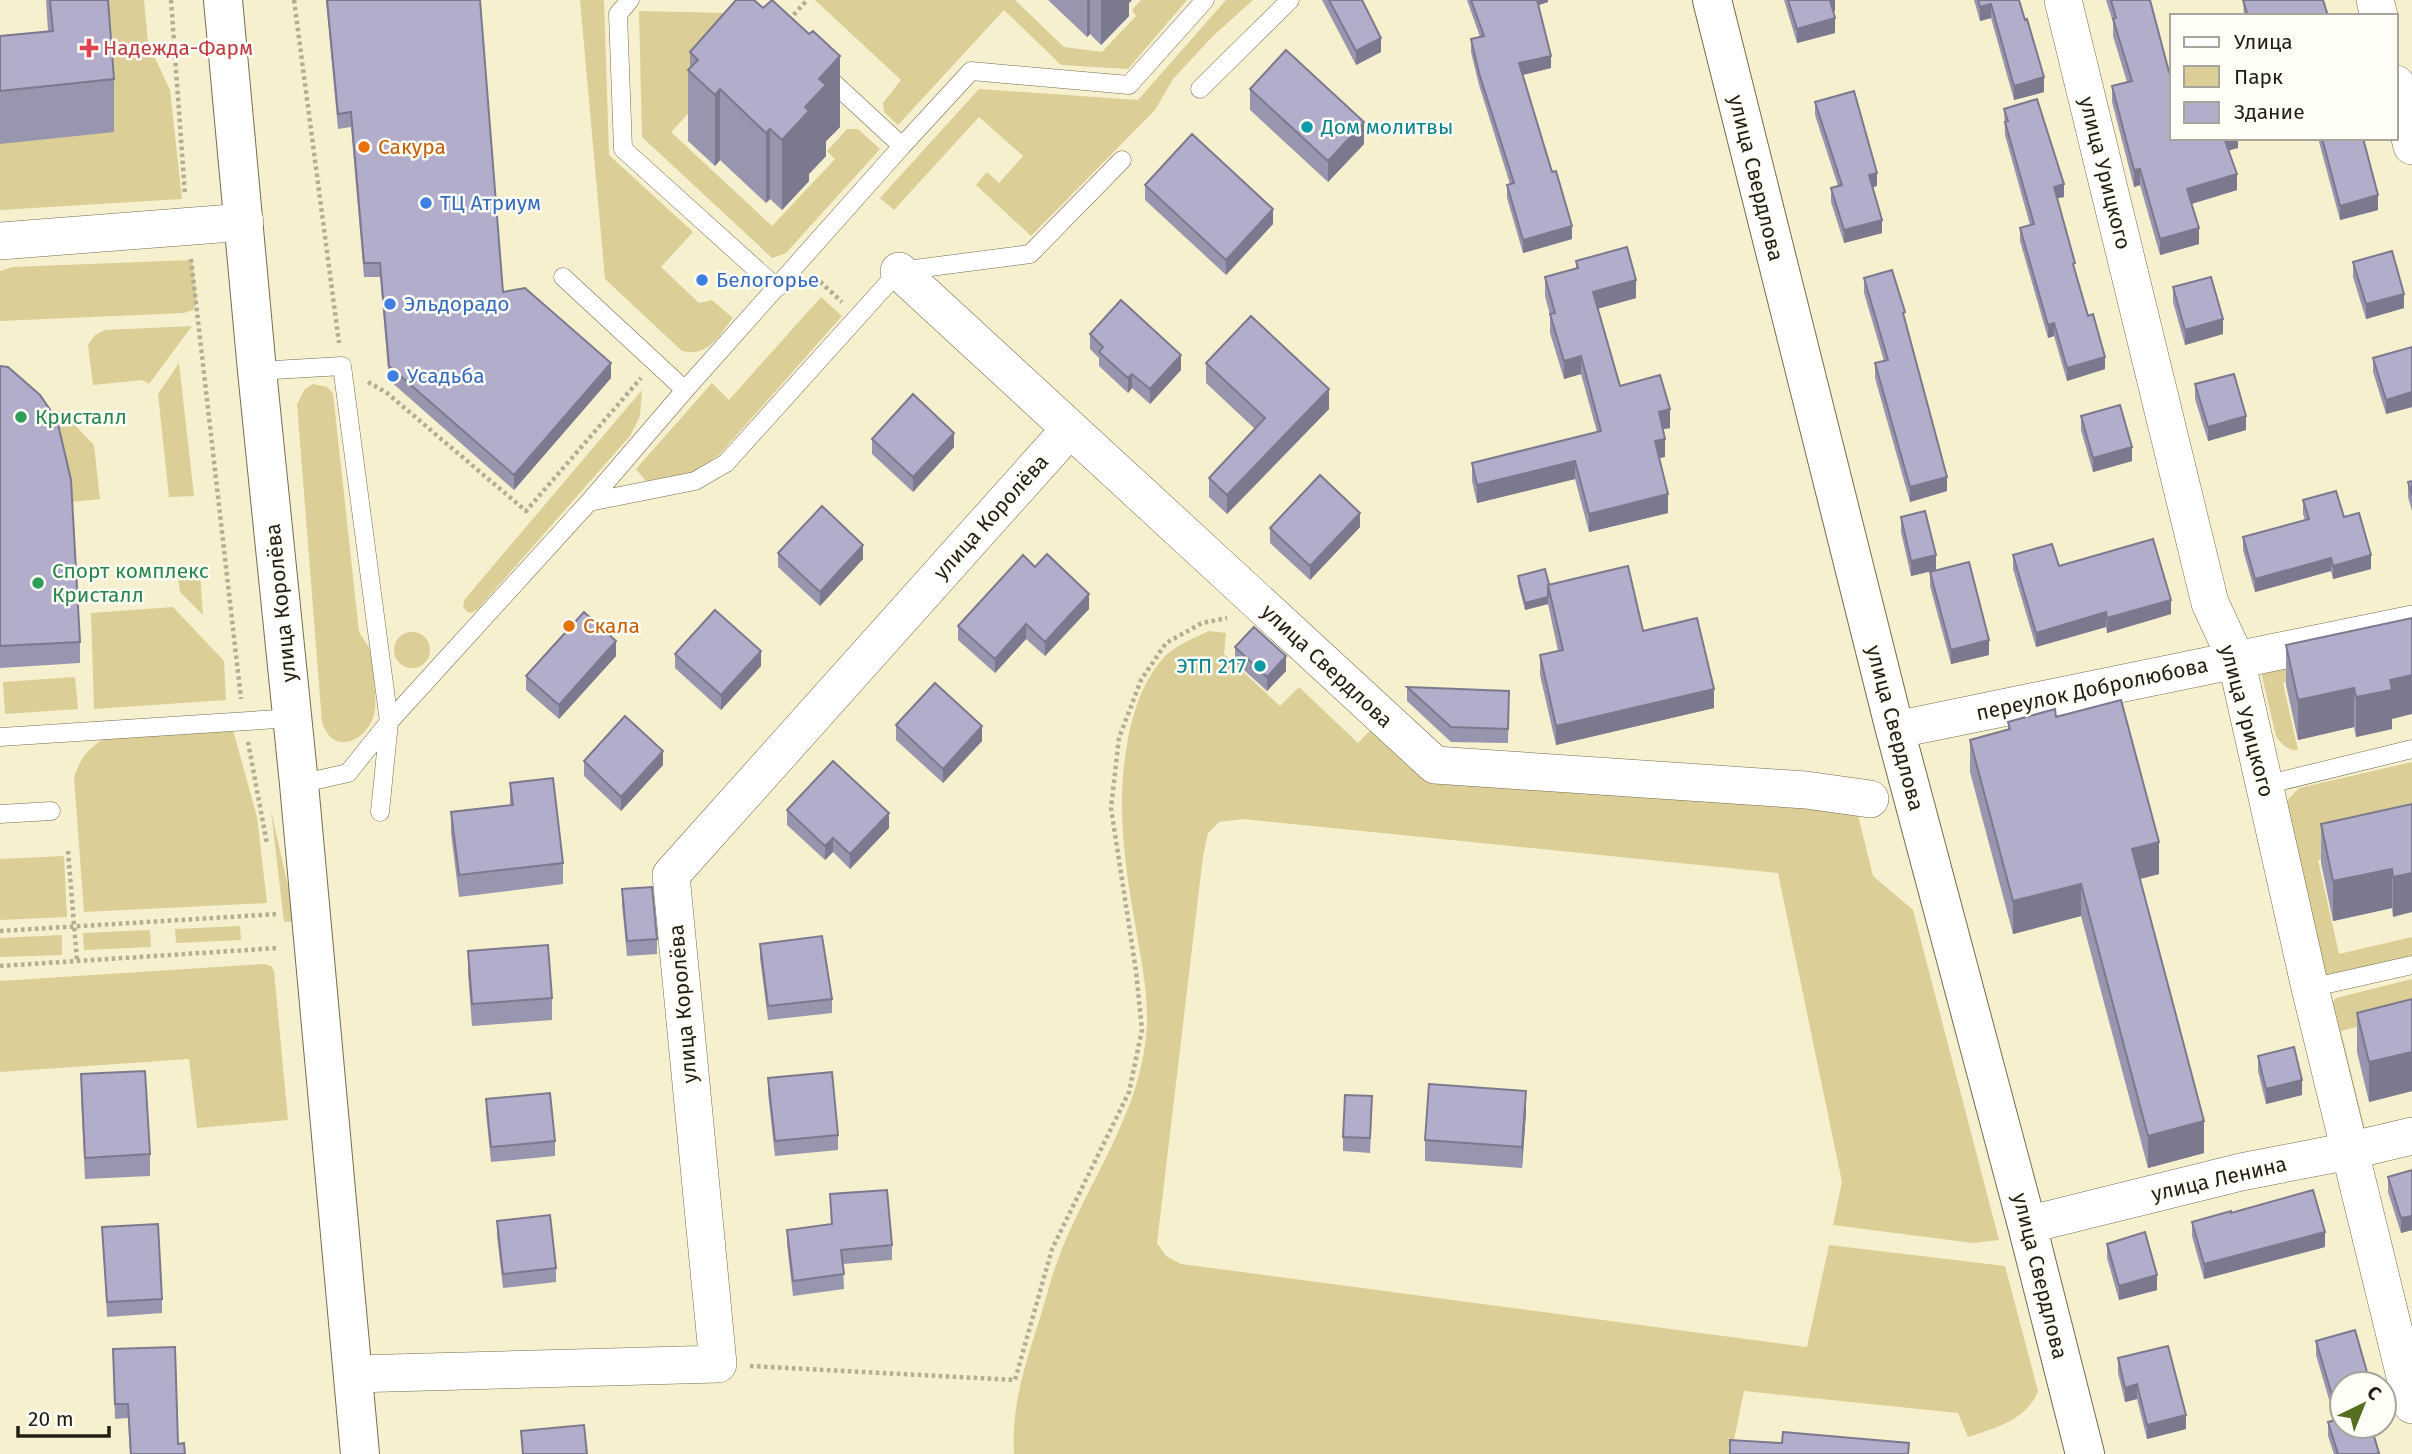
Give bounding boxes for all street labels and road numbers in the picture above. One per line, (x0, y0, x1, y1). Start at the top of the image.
street label: улица Свердлова (1723, 92, 1789, 264)
street label: улица Урицкого (2073, 94, 2137, 252)
street label: улица Королёва (928, 449, 1054, 585)
street label: улица Королёва (260, 522, 302, 684)
street label: улица Свердлова (1256, 598, 1398, 734)
street label: улица Свердлова (1860, 642, 1930, 814)
street label: улица Урицкого (2214, 642, 2280, 800)
street label: переулок Добролюбова (1974, 652, 2210, 726)
street label: улица Королёва (663, 923, 703, 1085)
street label: улица Ленина (2149, 1151, 2289, 1207)
street label: улица Свердлова (2007, 1190, 2073, 1362)

